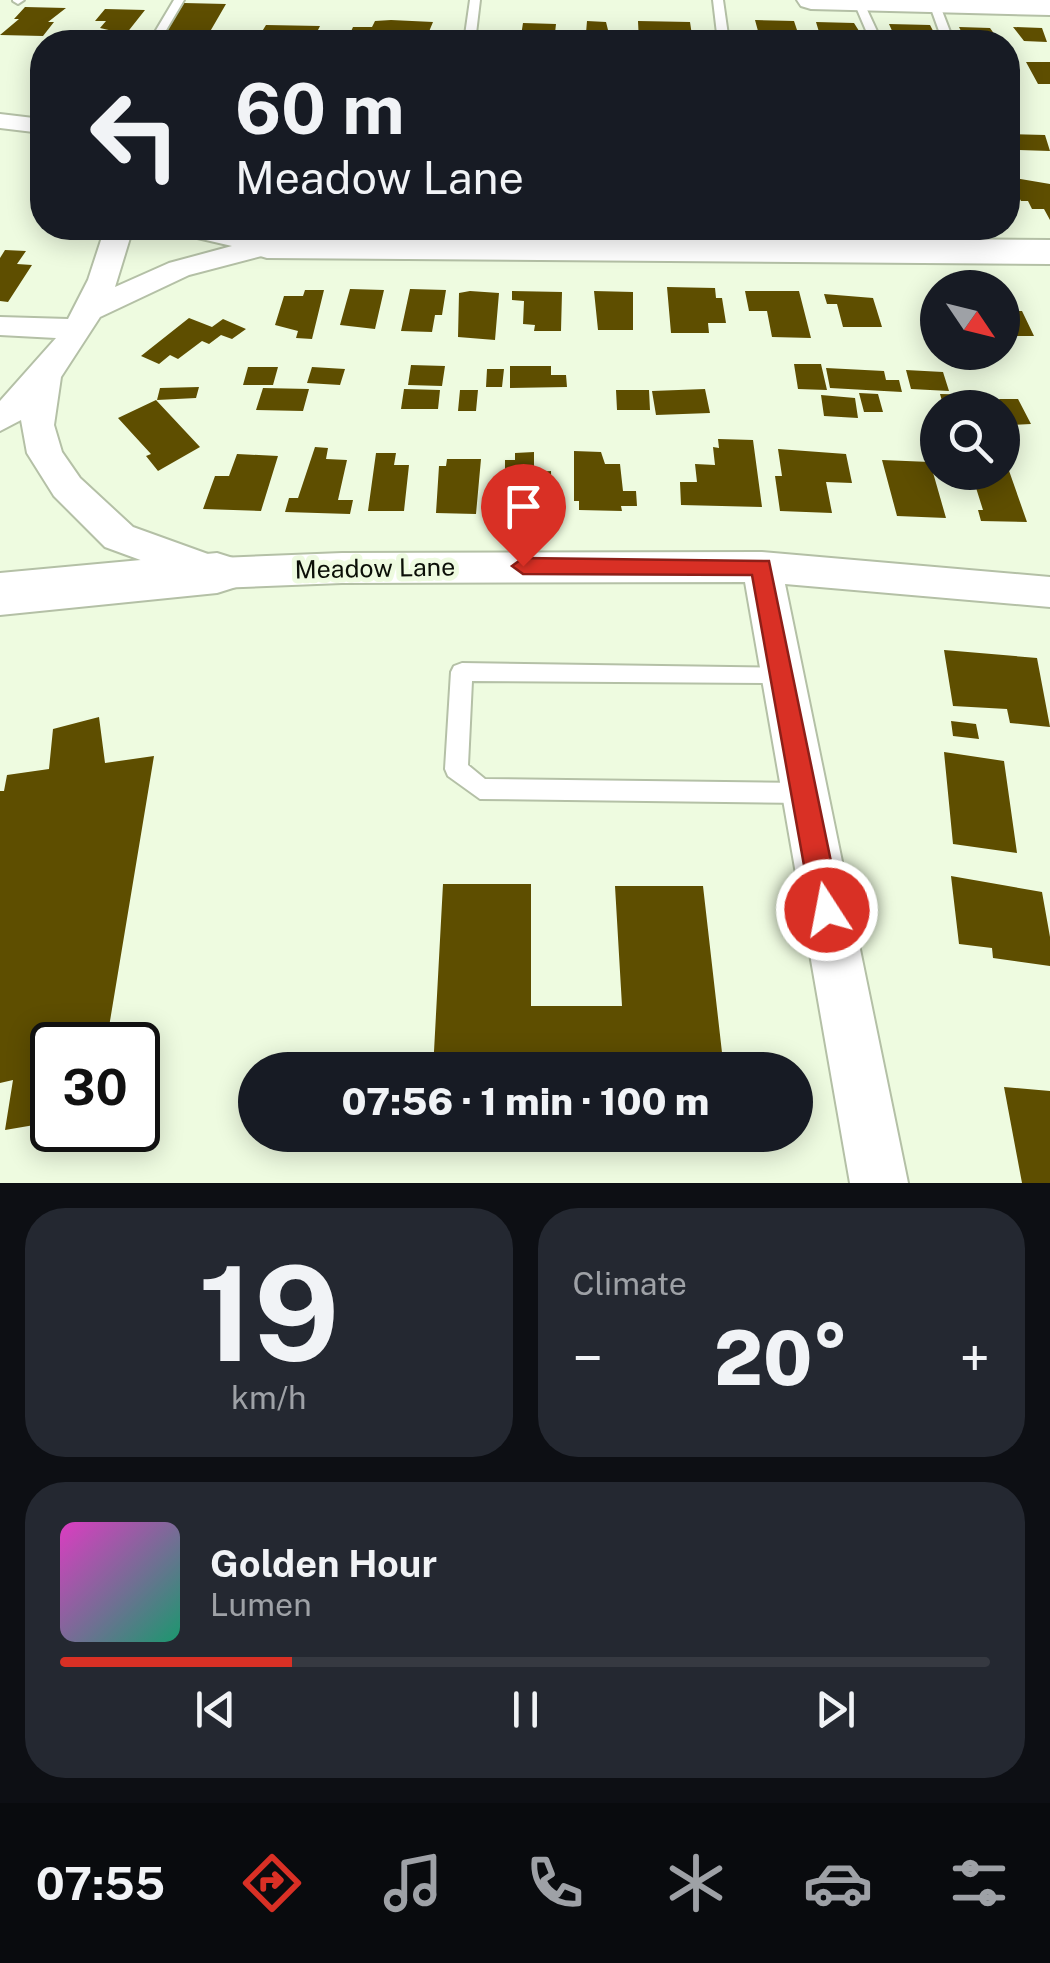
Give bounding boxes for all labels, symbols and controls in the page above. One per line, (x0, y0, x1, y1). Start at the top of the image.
text: 60 m (235, 67, 405, 150)
icon: left (70, 70, 200, 200)
text: Meadow Lane (235, 151, 524, 204)
north arrow (920, 270, 1020, 370)
map controls (920, 270, 1020, 490)
button: search (920, 390, 1020, 490)
pin (481, 464, 566, 567)
icon: arrive (496, 479, 551, 534)
street label: Meadow Lane (294, 552, 456, 584)
position arrow (775, 858, 879, 962)
speed limit sign: 30 (30, 1022, 160, 1152)
text: 07:56 · 1 min · 100 m (342, 1079, 709, 1124)
text: 19 (198, 1238, 339, 1390)
text: Climate (573, 1265, 687, 1302)
text: 20° (714, 1314, 848, 1402)
text: − (573, 1326, 603, 1390)
text: + (959, 1326, 990, 1390)
text: km/h (231, 1379, 306, 1416)
text: Golden Hour (210, 1541, 437, 1586)
text: Lumen (210, 1586, 312, 1623)
icon: previous (188, 1682, 243, 1737)
icon: pause (498, 1682, 553, 1737)
icon: next (808, 1682, 863, 1737)
icon: directions (237, 1848, 307, 1918)
icon: music (378, 1848, 448, 1918)
icon: phone (520, 1848, 590, 1918)
icon: climate (661, 1848, 731, 1918)
icon: car (803, 1848, 873, 1918)
icon: filters (944, 1848, 1014, 1918)
text: 07:55 (36, 1857, 165, 1910)

